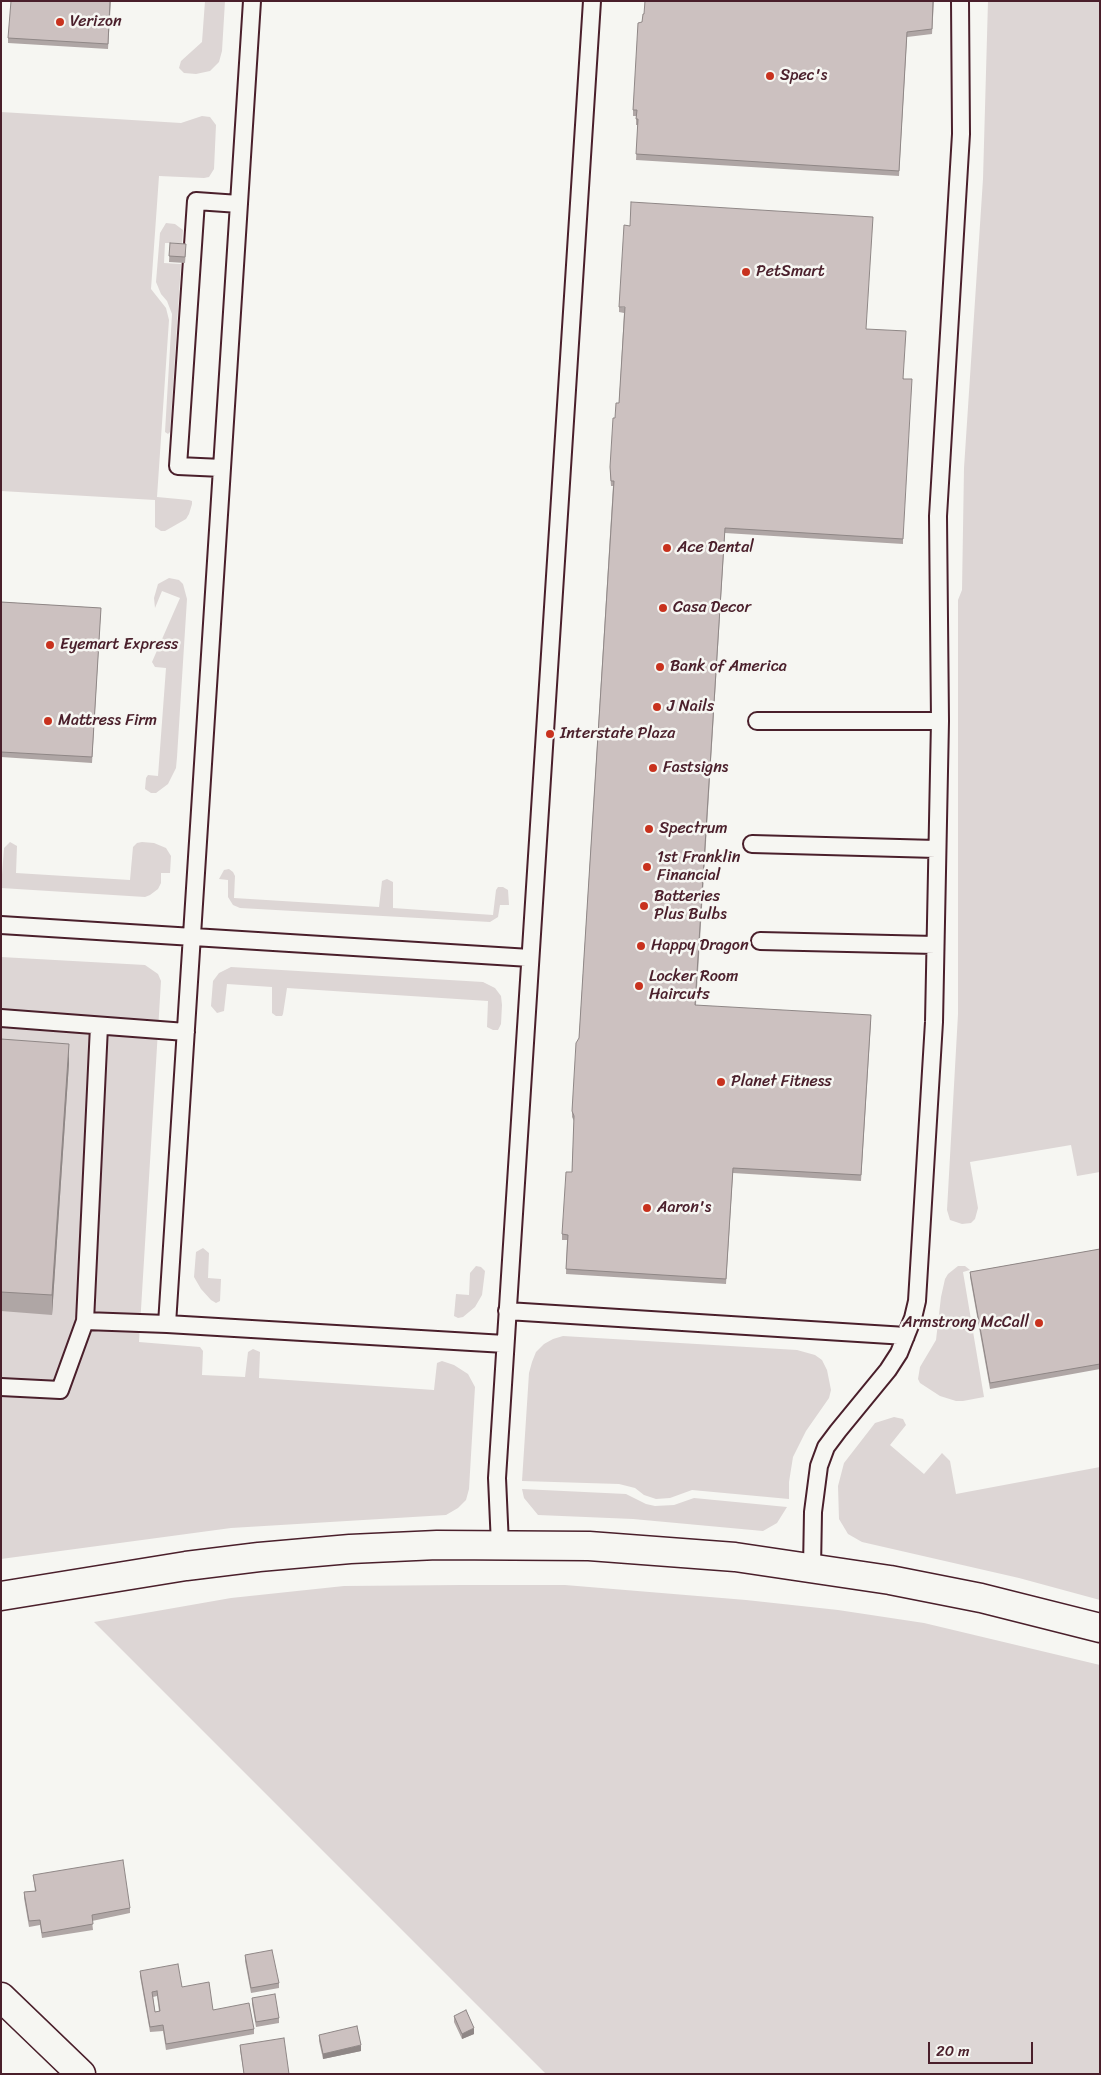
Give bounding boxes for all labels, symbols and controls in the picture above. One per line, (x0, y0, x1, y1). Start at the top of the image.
place label: Verizon (70, 12, 122, 32)
marker: Verizon (54, 16, 66, 28)
place label: Spec's (780, 66, 827, 86)
marker: Spec's (764, 70, 776, 82)
place label: PetSmart (756, 262, 825, 282)
marker: PetSmart (740, 266, 752, 278)
place label: Ace Dental (677, 538, 754, 558)
marker: Ace Dental (661, 542, 673, 554)
place label: Casa Decor (673, 598, 751, 618)
marker: Casa Decor (657, 602, 669, 614)
place label: Eyemart Express (60, 635, 178, 655)
marker: Eyemart Express (44, 639, 56, 651)
place label: Bank of America (670, 657, 787, 677)
marker: Bank of America (654, 661, 666, 673)
place label: J Nails (667, 697, 714, 717)
marker: J Nails (651, 701, 663, 713)
place label: Mattress Firm (58, 711, 157, 731)
marker: Mattress Firm (42, 715, 54, 727)
place label: Interstate Plaza (560, 724, 675, 744)
marker: Interstate Plaza (544, 728, 556, 740)
place label: Fastsigns (663, 758, 728, 778)
marker: Fastsigns (647, 762, 659, 774)
place label: Spectrum (659, 819, 728, 839)
marker: Spectrum (643, 823, 655, 835)
place label: 1st Franklin Financial (657, 848, 740, 886)
marker: 1st Franklin Financial (641, 861, 653, 873)
place label: Batteries Plus Bulbs (654, 887, 727, 925)
marker: Batteries Plus Bulbs (638, 900, 650, 912)
place label: Happy Dragon (651, 936, 749, 956)
marker: Happy Dragon (635, 940, 647, 952)
place label: Locker Room Haircuts (649, 967, 738, 1005)
marker: Locker Room Haircuts (633, 980, 645, 992)
place label: Planet Fitness (731, 1072, 832, 1092)
marker: Planet Fitness (715, 1076, 727, 1088)
place label: Aaron's (657, 1198, 711, 1218)
marker: Aaron's (641, 1202, 653, 1214)
place label: Armstrong McCall (902, 1313, 1029, 1333)
marker: Armstrong McCall (1033, 1317, 1045, 1329)
scale bar (931, 2032, 1036, 2064)
text: 20 m (936, 2038, 970, 2064)

